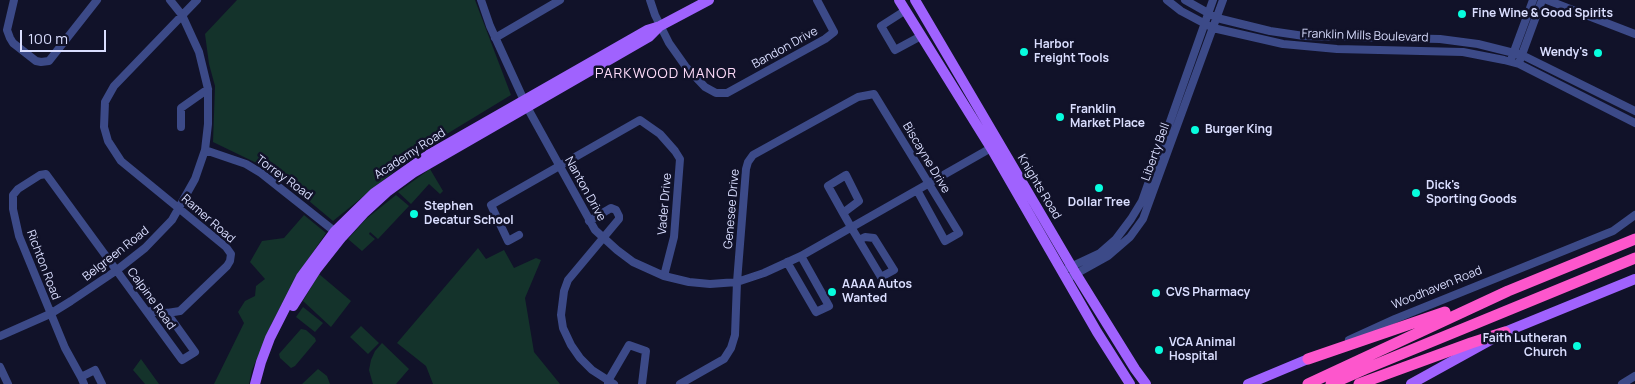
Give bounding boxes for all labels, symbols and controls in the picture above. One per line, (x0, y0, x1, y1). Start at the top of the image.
place label: Fine Wine & Good Spirits (1472, 7, 1613, 21)
marker: Fine Wine & Good Spirits (1456, 8, 1468, 20)
scale bar (22, 20, 109, 52)
street label: Bandon Drive (750, 24, 820, 72)
street label: Franklin Mills Boulevard (1301, 27, 1429, 45)
text: 100 m (28, 28, 68, 49)
place label: Harbor Freight Tools (1034, 38, 1109, 66)
marker: Harbor Freight Tools (1018, 46, 1030, 58)
place label: Wendy's (1540, 46, 1588, 60)
marker: Wendy's (1592, 47, 1604, 59)
district label: PARKWOOD MANOR (593, 66, 739, 82)
place label: Franklin Market Place (1070, 103, 1145, 131)
marker: Franklin Market Place (1054, 111, 1066, 123)
street label: Biscayne Drive (899, 120, 953, 196)
street label: Liberty Bell (1139, 121, 1173, 183)
place label: Burger King (1205, 123, 1272, 137)
marker: Burger King (1189, 124, 1201, 136)
street label: Academy Road (372, 126, 448, 182)
street label: Knights Road (1014, 152, 1064, 222)
street label: Torrey Road (253, 153, 315, 203)
street label: Nanton Drive (561, 154, 609, 224)
street label: Genesee Drive (721, 168, 743, 250)
street label: Vader Drive (655, 172, 675, 236)
place label: Dick's Sporting Goods (1426, 179, 1517, 207)
marker: Dollar Tree (1093, 182, 1105, 194)
marker: Dick's Sporting Goods (1410, 187, 1422, 199)
street label: Ramer Road (178, 192, 238, 246)
place label: Dollar Tree (1068, 196, 1130, 210)
place label: Stephen Decatur School (424, 200, 514, 228)
marker: Stephen Decatur School (408, 208, 420, 220)
street label: Belgreen Road (80, 224, 152, 284)
street label: Richton Road (23, 228, 63, 302)
street label: Woodhaven Road (1390, 263, 1484, 313)
street label: Calpine Road (124, 265, 178, 333)
place label: AAAA Autos Wanted (842, 278, 912, 306)
marker: AAAA Autos Wanted (826, 286, 838, 298)
place label: CVS Pharmacy (1166, 286, 1250, 300)
marker: CVS Pharmacy (1150, 287, 1162, 299)
place label: Faith Lutheran Church (1483, 332, 1567, 360)
place label: VCA Animal Hospital (1169, 336, 1235, 364)
marker: Faith Lutheran Church (1571, 340, 1583, 352)
marker: VCA Animal Hospital (1153, 344, 1165, 356)

